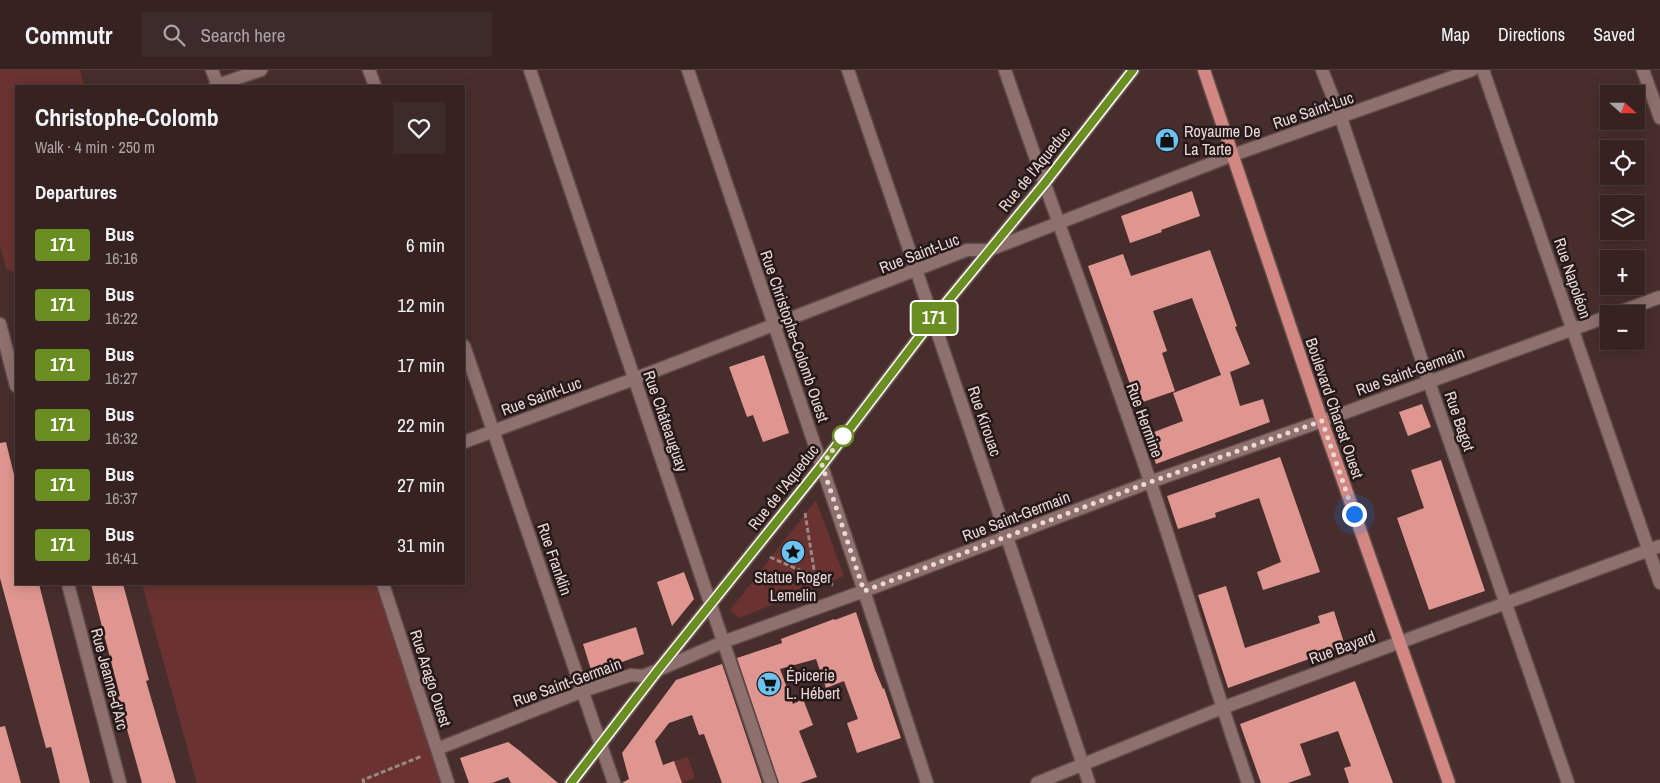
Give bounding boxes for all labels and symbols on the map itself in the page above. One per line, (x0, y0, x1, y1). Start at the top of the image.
north arrow (1600, 85, 1645, 130)
street label: Rue Saint-Luc (1270, 86, 1357, 134)
place label: Royaume De La Tarte (1184, 120, 1261, 160)
street label: Rue de l'Aqueduc (993, 122, 1075, 216)
shop icon: Royaume De La Tarte (1154, 127, 1180, 153)
street label: Rue Saint-Luc (876, 228, 963, 278)
street label: Rue Napoléon (1549, 235, 1597, 321)
street label: Rue Christophe-Colomb Ouest (755, 247, 835, 425)
line badge: 171 (905, 302, 963, 334)
street label: Boulevard Charest Ouest (1301, 335, 1369, 482)
street label: Rue Saint-Germain (1353, 341, 1467, 401)
street label: Rue Châteauguay (638, 367, 694, 475)
street label: Rue Saint-Luc (498, 371, 585, 421)
street label: Rue Hermine (1121, 380, 1169, 460)
street label: Rue Kirouac (963, 383, 1007, 459)
street label: Rue Bagot (1440, 388, 1481, 454)
unlabelled marker (832, 425, 854, 447)
street label: Rue de l'Aqueduc (743, 439, 824, 534)
street label: Rue Saint-Germain (959, 485, 1073, 547)
your location (1342, 502, 1367, 527)
street label: Rue Franklin (532, 520, 578, 598)
place icon: Statue Roger Lemelin (780, 539, 806, 565)
place label: Statue Roger Lemelin (754, 566, 832, 606)
street label: Rue Bayard (1306, 625, 1378, 669)
street label: Rue Jeanne-d'Arc (86, 626, 134, 733)
street label: Rue Arago Ouest (405, 627, 457, 730)
street label: Rue Saint-Germain (510, 652, 624, 712)
place label: Épicerie L. Hébert (786, 664, 840, 704)
supermarket icon: Épicerie L. Hébert (756, 671, 782, 697)

